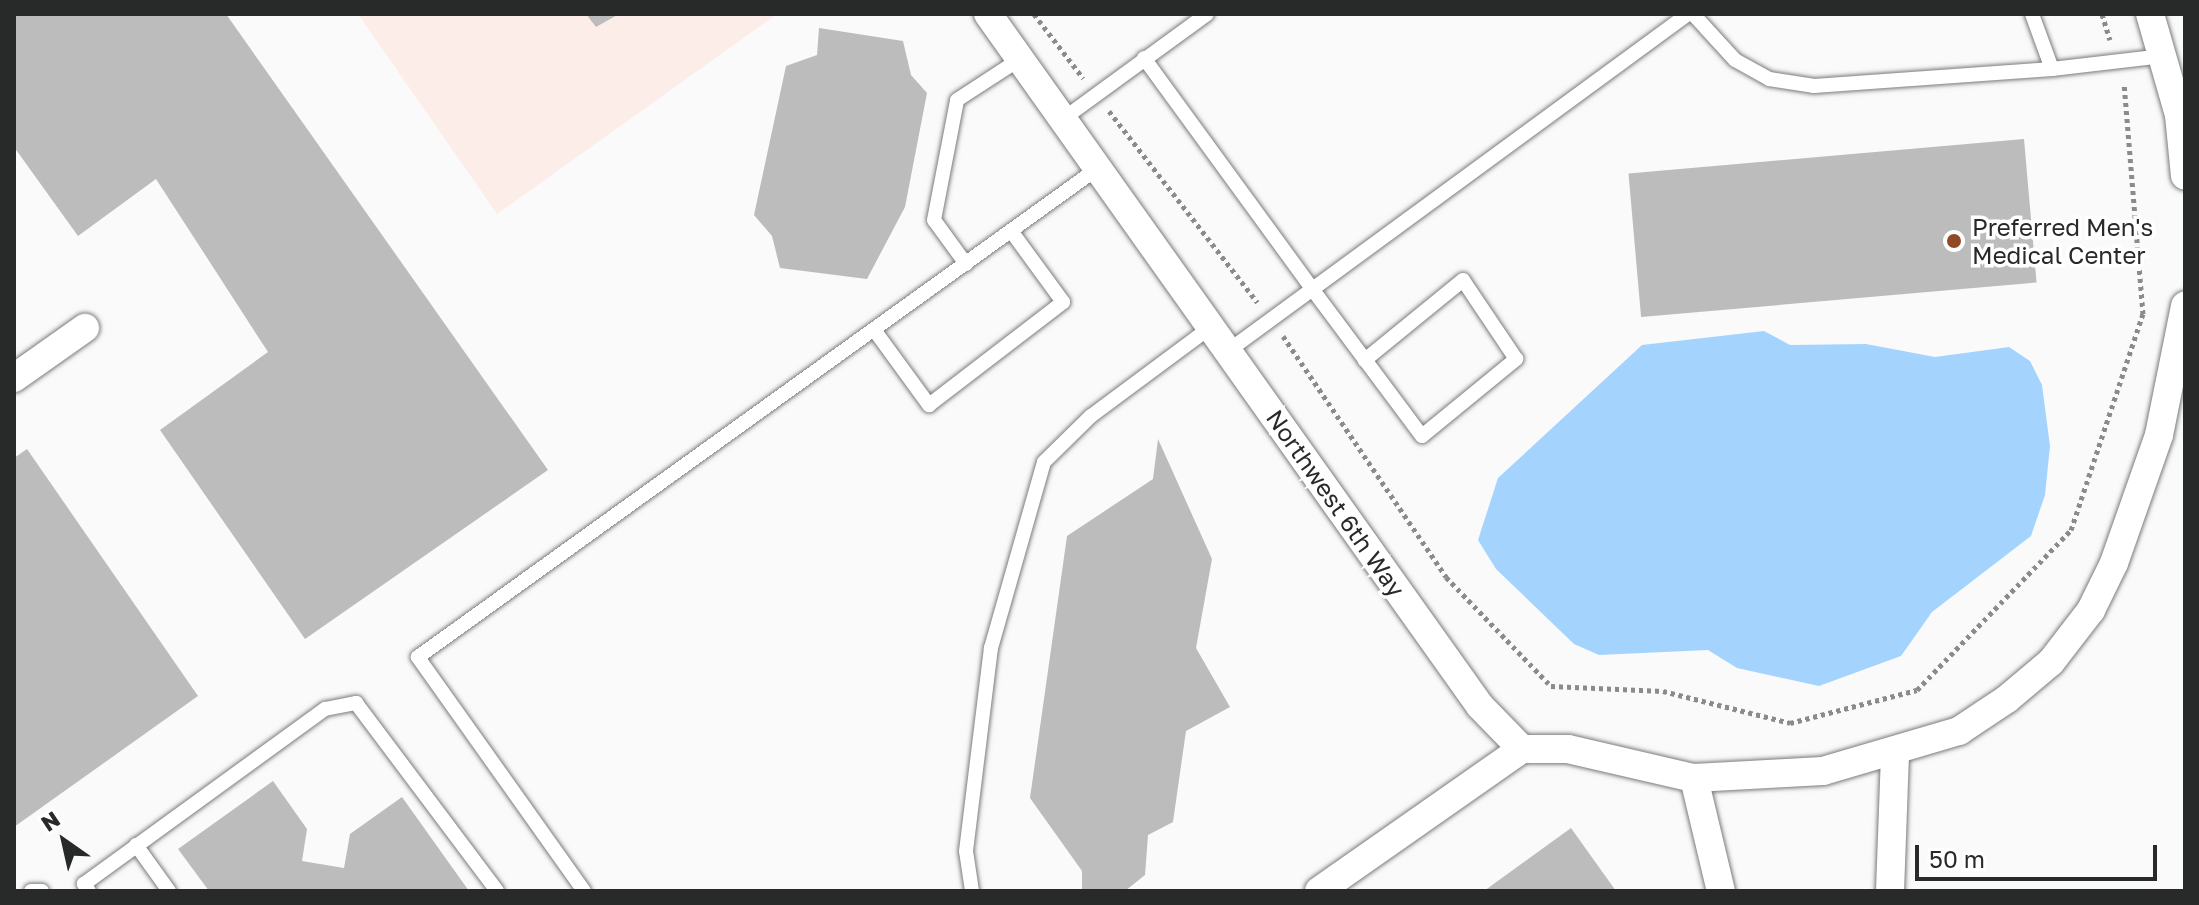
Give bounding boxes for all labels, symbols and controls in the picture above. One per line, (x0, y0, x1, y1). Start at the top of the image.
place label: Preferred Men's Medical Center (1972, 213, 2153, 269)
marker: Preferred Men's Medical Center (1943, 230, 1965, 252)
street label: Northwest 6th Way (1261, 404, 1411, 602)
north arrow (24, 801, 104, 881)
text: N (36, 805, 65, 837)
scale bar (1919, 829, 2161, 879)
text: 50 m (1929, 844, 1985, 873)

